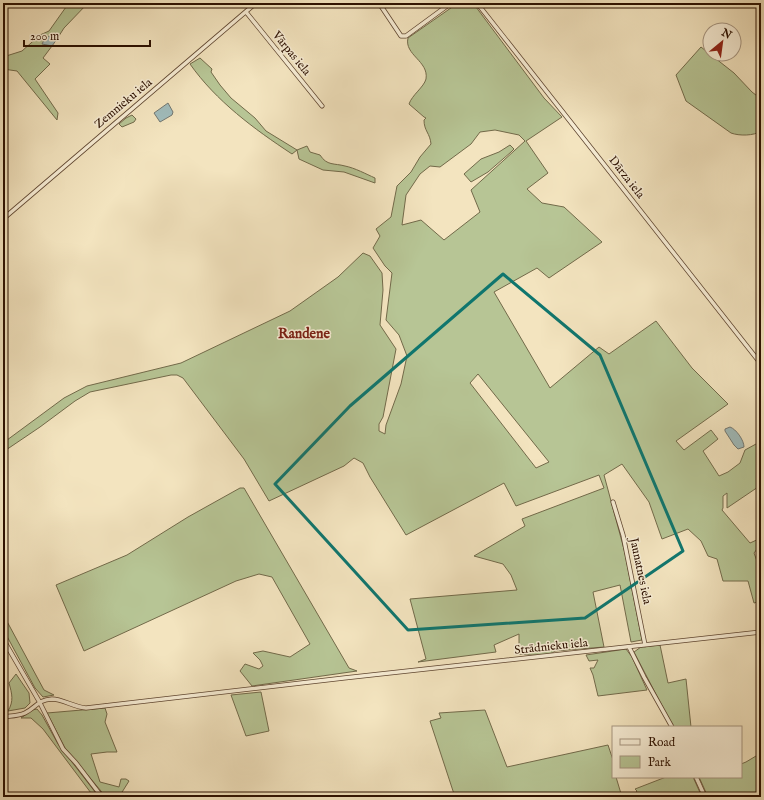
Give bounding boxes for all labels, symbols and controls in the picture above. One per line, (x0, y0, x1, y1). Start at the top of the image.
scale bar (24, 22, 150, 48)
north arrow (702, 22, 742, 62)
text: N (718, 25, 734, 43)
street label: Vārpas iela (268, 27, 315, 80)
text: 200 m (30, 29, 59, 44)
street label: Zemnieku iela (91, 74, 156, 132)
street label: Dārza iela (605, 153, 648, 202)
district label: Randene (278, 325, 331, 343)
street label: Jaunatnes iela (625, 535, 655, 607)
street label: Strādnieku iela (514, 635, 589, 658)
legend (612, 726, 742, 778)
text: Road (648, 735, 676, 750)
text: Park (648, 755, 671, 770)

